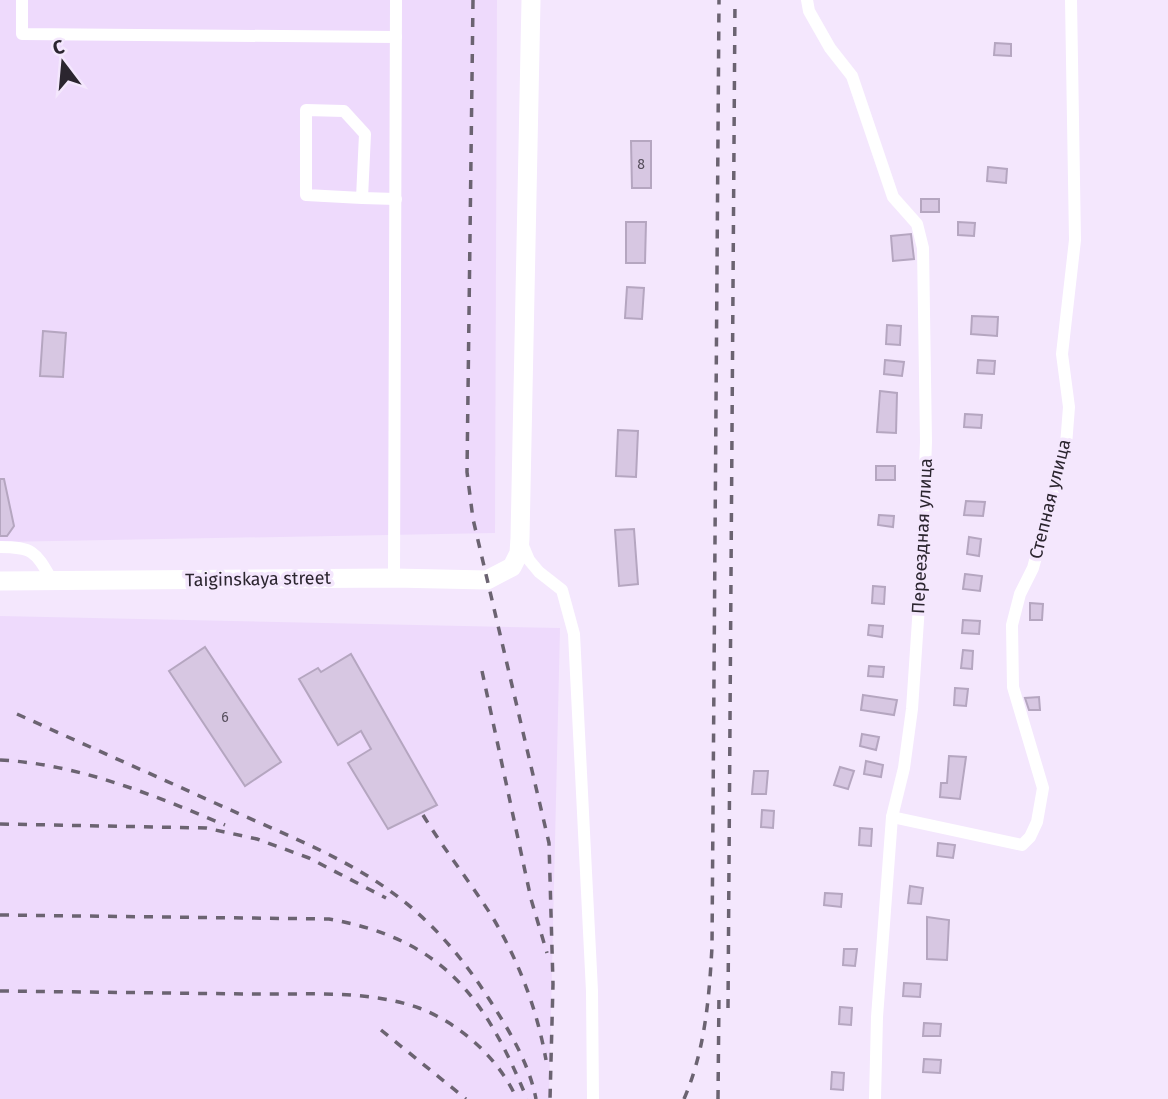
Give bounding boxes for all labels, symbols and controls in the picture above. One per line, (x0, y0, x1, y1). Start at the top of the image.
north arrow (28, 28, 98, 98)
text: С (50, 35, 67, 60)
house number: 8 (637, 156, 645, 173)
street label: Степная улица (1024, 437, 1076, 561)
street label: Переездная улица (907, 458, 937, 614)
street label: Taiginskaya street (185, 567, 332, 591)
house number: 6 (221, 709, 229, 726)

